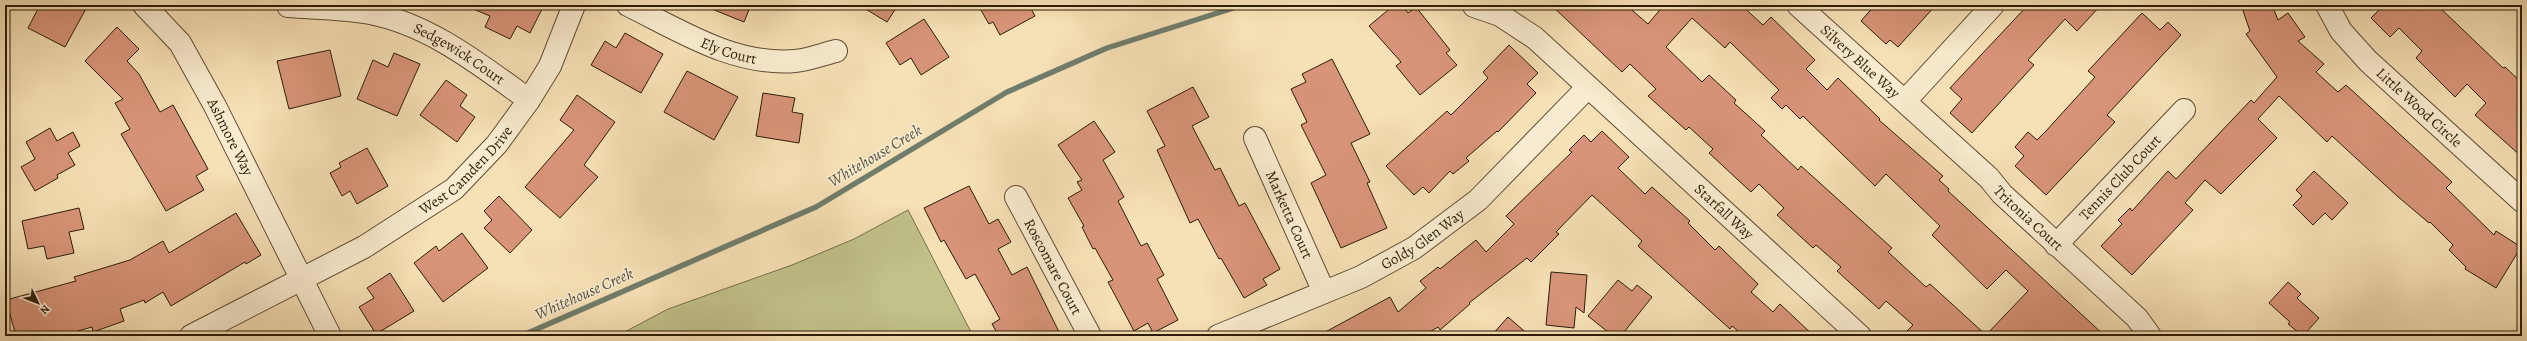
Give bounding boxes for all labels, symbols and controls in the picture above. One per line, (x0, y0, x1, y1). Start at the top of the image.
street label: Sedgewick Court (410, 18, 509, 89)
street label: Silvery Blue Way (1816, 20, 1905, 103)
street label: Ely Court (698, 32, 758, 69)
street label: Little Wood Circle (2372, 63, 2467, 152)
street label: Ashmore Way (202, 94, 258, 179)
water label: Whitehouse Creek (824, 119, 926, 193)
street label: West Camden Drive (414, 122, 517, 219)
street label: Tennis Club Court (2075, 130, 2165, 225)
street label: Marketta Court (1261, 167, 1318, 262)
street label: Starfall Way (1690, 179, 1758, 244)
street label: Tritonia Court (1989, 181, 2067, 255)
street label: Goldy Glen Way (1377, 204, 1468, 274)
street label: Roscomare Court (1019, 215, 1087, 318)
water label: Whitehouse Creek (531, 262, 637, 326)
north arrow (18, 283, 58, 323)
text: N (37, 301, 53, 318)

